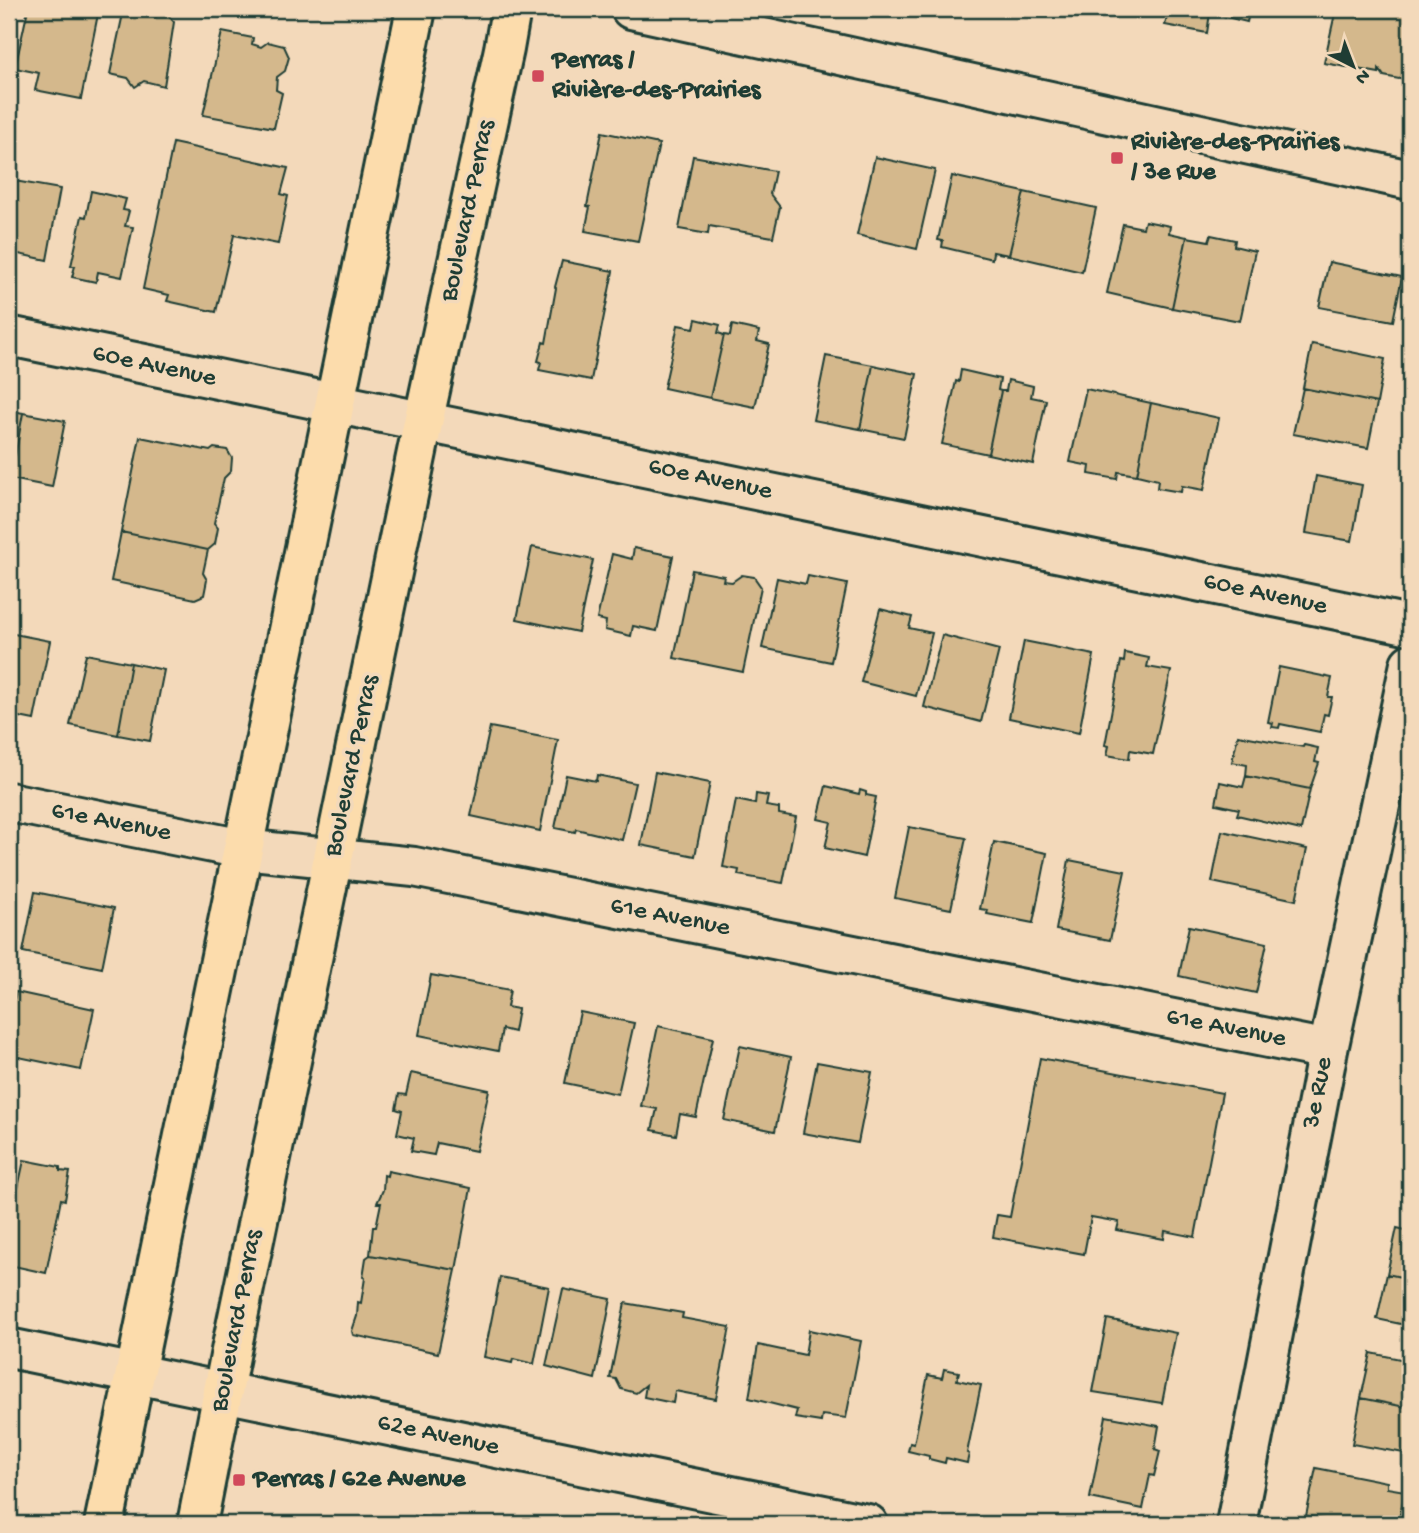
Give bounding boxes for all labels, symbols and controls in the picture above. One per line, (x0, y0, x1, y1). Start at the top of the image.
north arrow (1318, 32, 1388, 102)
place label: Perras / Rivière-des-Prairies (550, 46, 762, 107)
text: N (1350, 63, 1374, 89)
marker: Perras / Rivière-des-Prairies (530, 68, 546, 84)
street label: Boulevard Perras (434, 116, 504, 306)
place label: Rivière-des-Prairies / 3e Rue (1130, 128, 1341, 189)
marker: Rivière-des-Prairies / 3e Rue (1109, 150, 1125, 166)
street label: 60e Avenue (89, 339, 219, 395)
street label: 60e Avenue (645, 452, 775, 508)
street label: 60e Avenue (1200, 567, 1330, 623)
street label: Boulevard Perras (318, 671, 388, 861)
street label: 61e Avenue (48, 796, 174, 850)
street label: 61e Avenue (607, 891, 733, 945)
street label: 61e Avenue (1163, 1002, 1289, 1056)
street label: 3e Rue (1297, 1054, 1341, 1132)
street label: Boulevard Perras (205, 1226, 271, 1416)
street label: 62e Avenue (374, 1408, 502, 1464)
place label: Perras / 62e Avenue (251, 1465, 467, 1496)
marker: Perras / 62e Avenue (231, 1472, 247, 1488)

